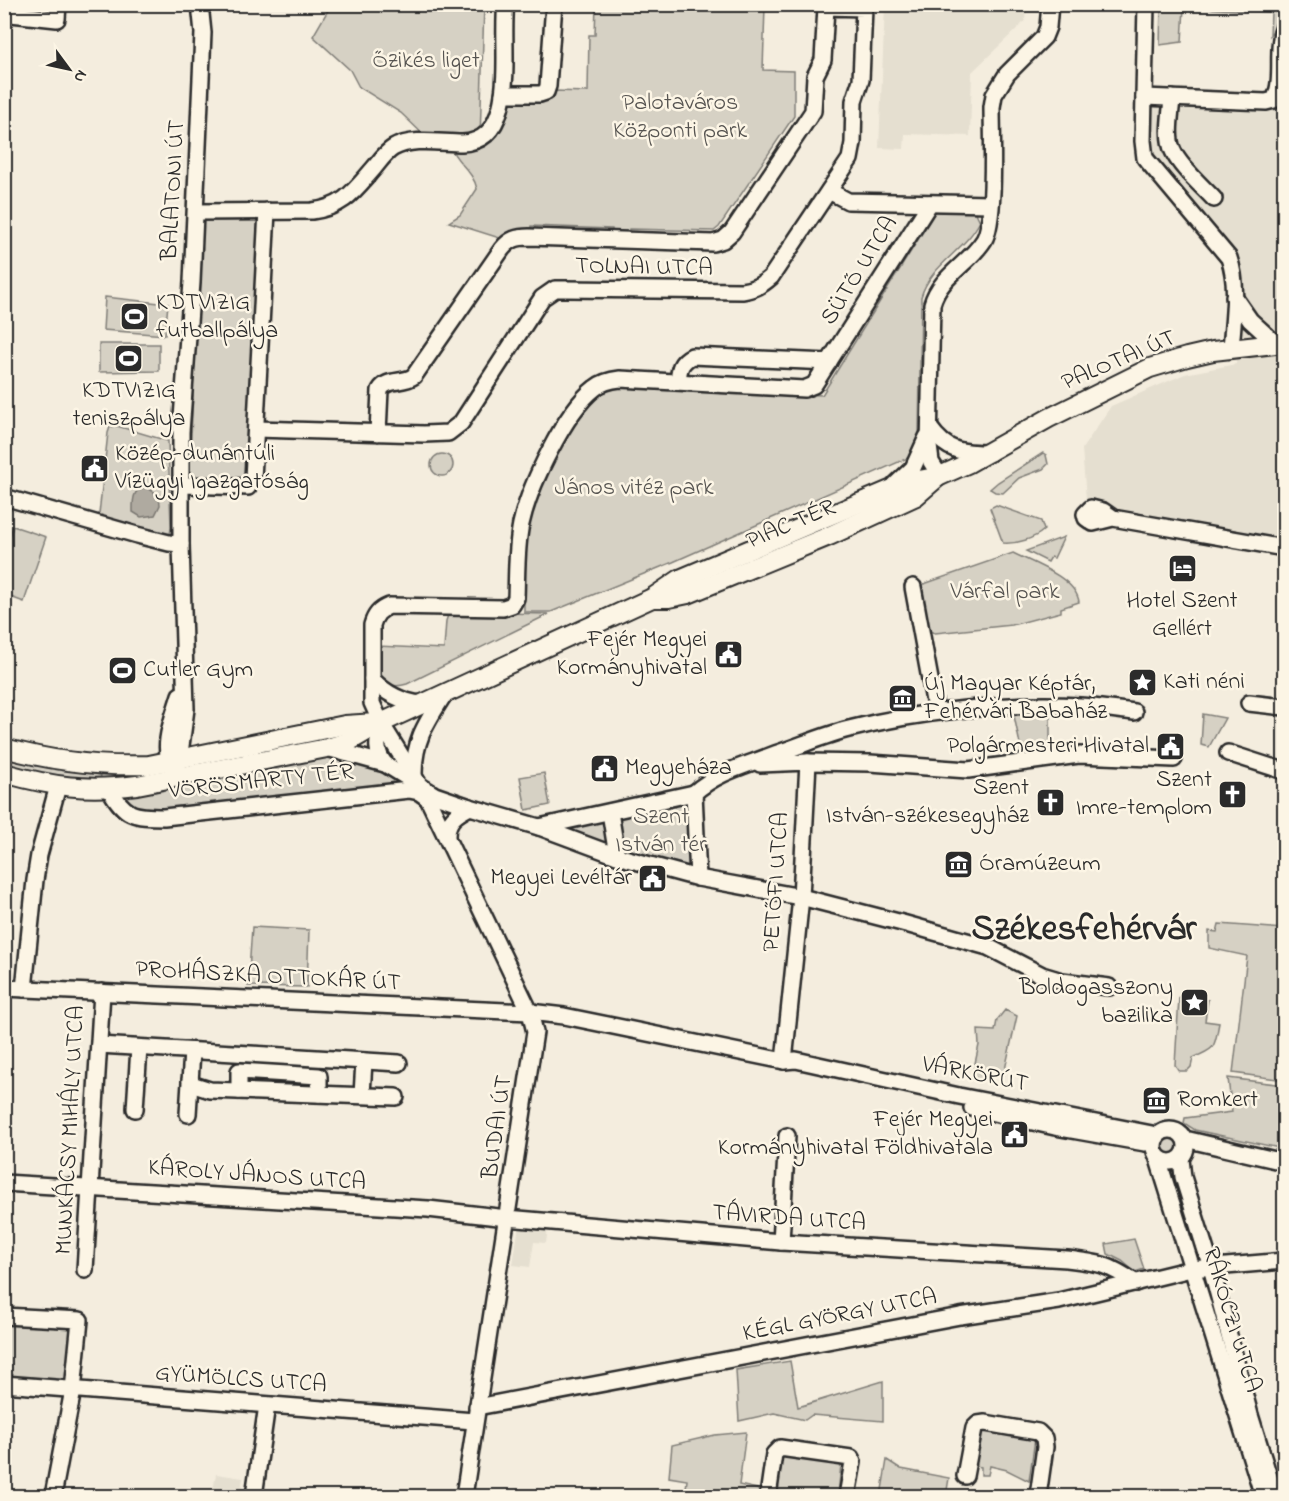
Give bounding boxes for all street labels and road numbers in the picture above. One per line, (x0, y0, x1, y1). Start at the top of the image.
street label: BALATONI ÚT (153, 118, 195, 262)
street label: SÜTŐ UTCA (813, 210, 907, 332)
street label: TOLNAI UTCA (575, 249, 713, 287)
street label: PALOTAI ÚT (1056, 321, 1182, 401)
street label: PIAC TÉR (741, 490, 842, 559)
street label: VÖRÖSMARTY TÉR (166, 755, 356, 809)
street label: PETŐFI UTCA (755, 811, 799, 953)
street label: PROHÁSZKA OTTOKÁR ÚT (134, 953, 402, 1001)
street label: MUNKÁCSY MIHÁLY UTCA (47, 1004, 95, 1256)
street label: VÁRKÖRÚT (918, 1047, 1031, 1102)
street label: BUDAI ÚT (473, 1073, 523, 1182)
street label: KÁROLY JÁNOS UTCA (147, 1151, 367, 1201)
street label: TÁVIRDA UTCA (711, 1196, 867, 1242)
street label: RÁKÓCZI UTCA (1192, 1243, 1270, 1397)
street label: KÉGL GYÖRGY UTCA (740, 1280, 940, 1352)
street label: GYÜMÖLCS UTCA (154, 1357, 328, 1403)

